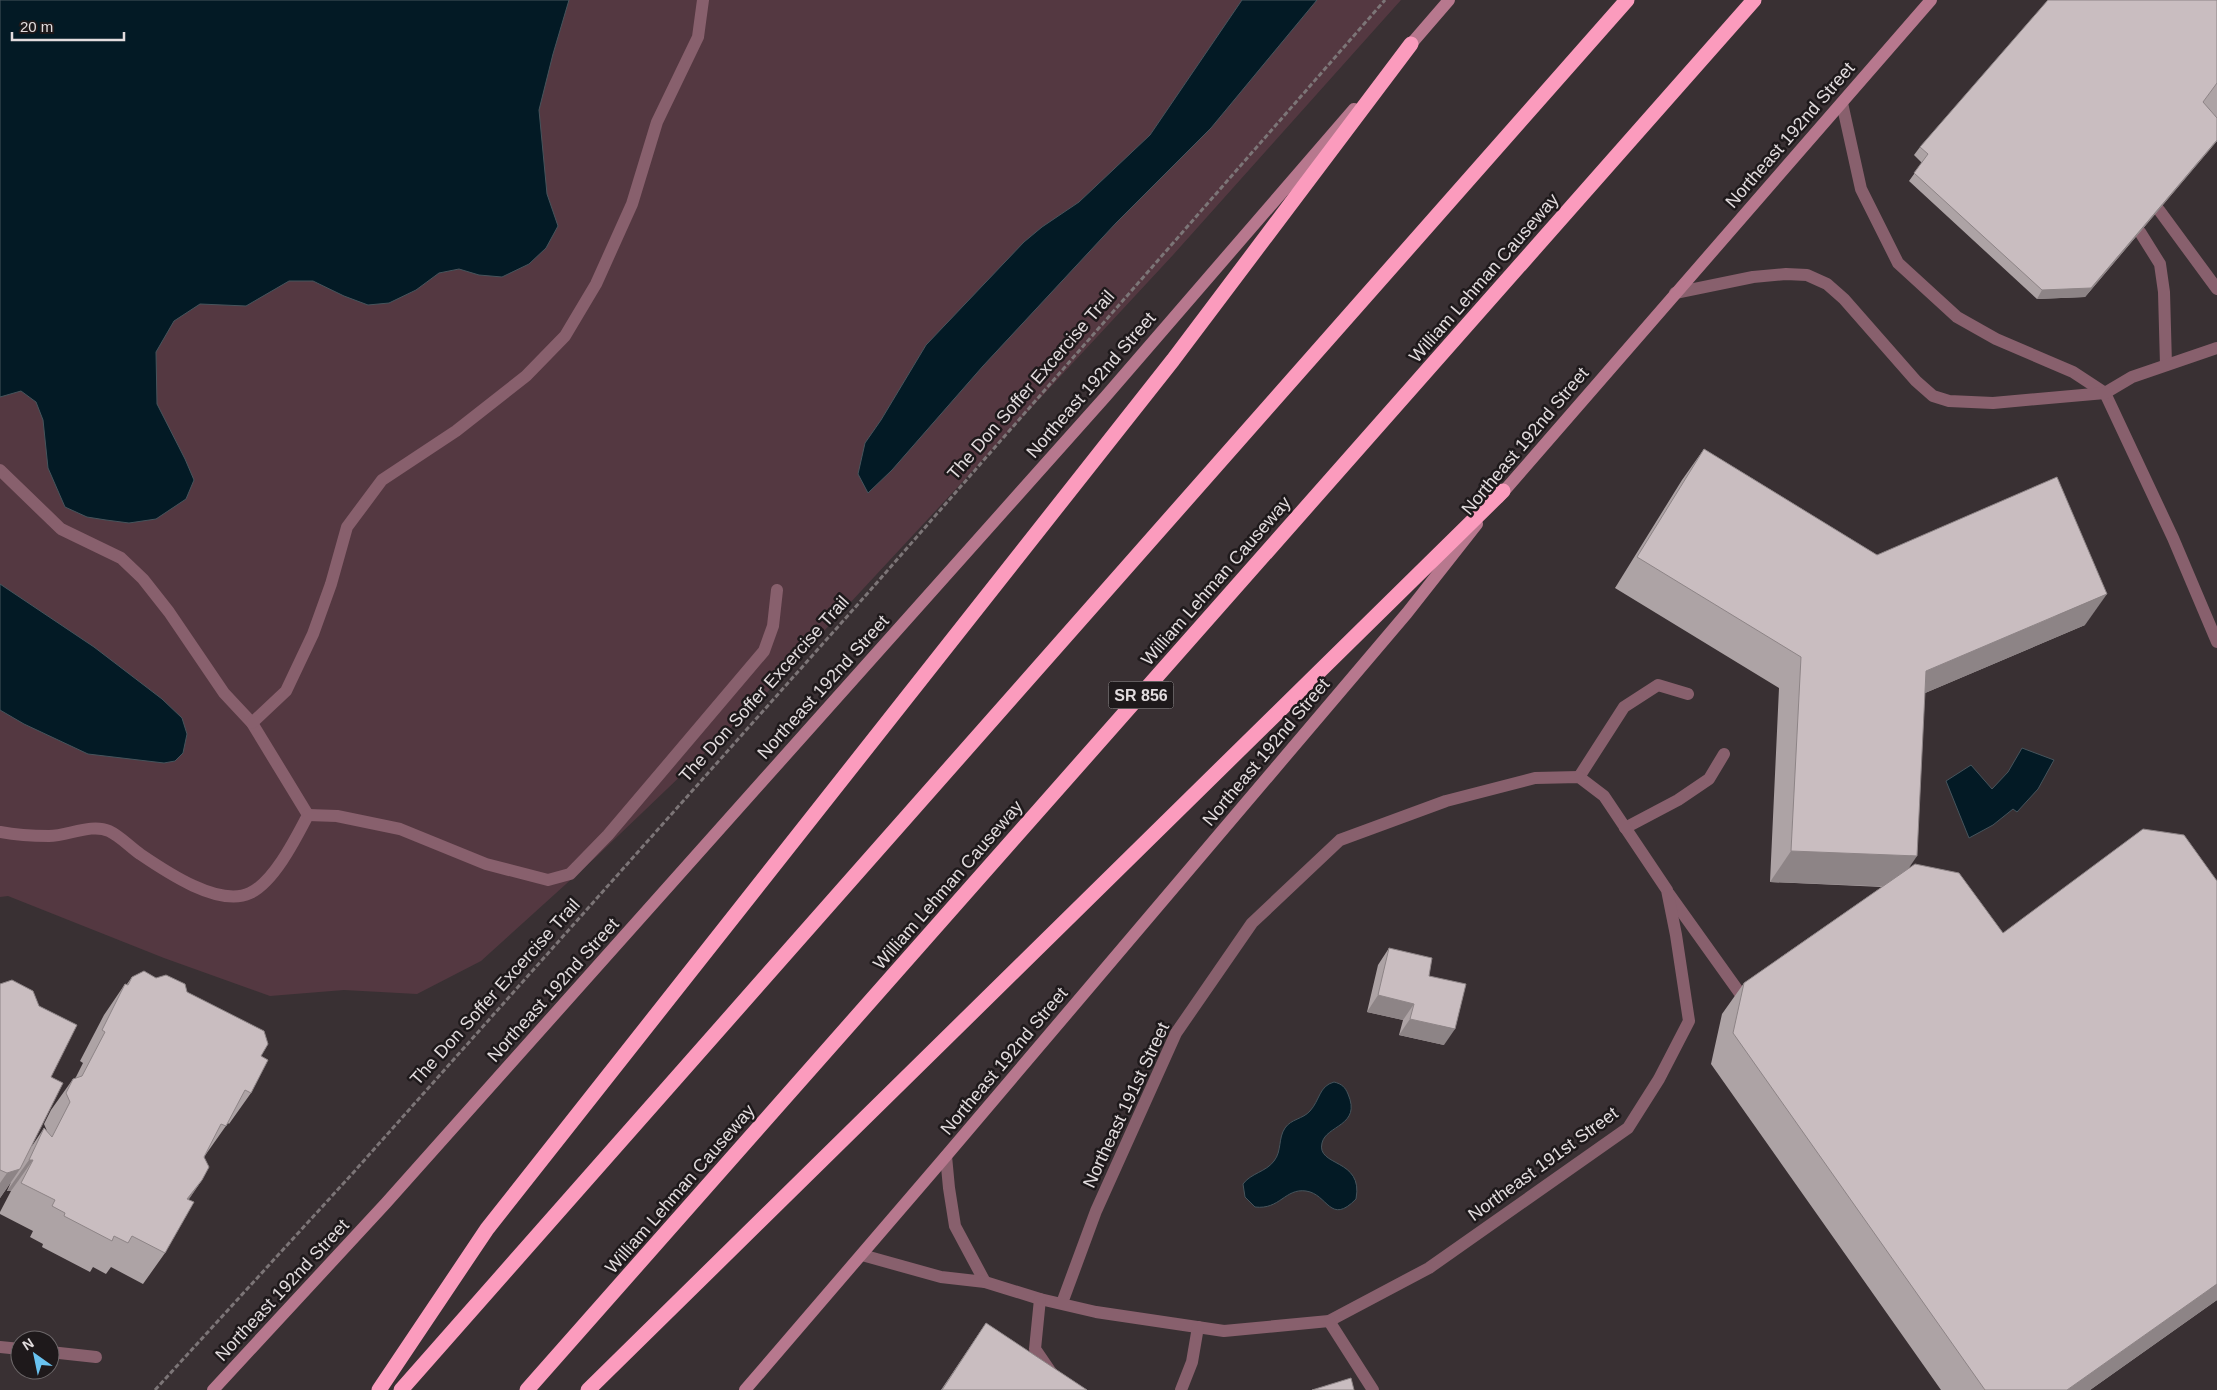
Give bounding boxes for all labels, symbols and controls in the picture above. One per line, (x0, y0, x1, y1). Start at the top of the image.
scale bar (12, 10, 125, 42)
text: 20 m (20, 18, 53, 35)
street label: Northeast 192nd Street (1721, 58, 1859, 212)
street label: William Lehman Causeway (1405, 190, 1563, 366)
street label: The Don Soffer Excercise Trail (943, 286, 1119, 484)
street label: Northeast 192nd Street (1022, 308, 1160, 462)
street label: Northeast 192nd Street (1458, 363, 1592, 519)
street label: William Lehman Causeway (1137, 493, 1295, 669)
street label: The Don Soffer Excercise Trail (675, 592, 853, 786)
street label: Northeast 192nd Street (753, 611, 893, 763)
street label: Northeast 192nd Street (1199, 674, 1333, 830)
road number: SR 856 (1108, 682, 1174, 708)
street label: William Lehman Causeway (869, 797, 1027, 973)
street label: The Don Soffer Excercise Trail (406, 895, 584, 1089)
street label: Northeast 192nd Street (483, 914, 623, 1066)
street label: Northeast 192nd Street (937, 983, 1071, 1139)
street label: Northeast 191st Street (1079, 1019, 1173, 1191)
street label: William Lehman Causeway (601, 1101, 759, 1277)
street label: Northeast 191st Street (1464, 1103, 1622, 1225)
street label: Northeast 192nd Street (211, 1215, 353, 1365)
north arrow (10, 1330, 60, 1380)
text: N (19, 1335, 37, 1354)

